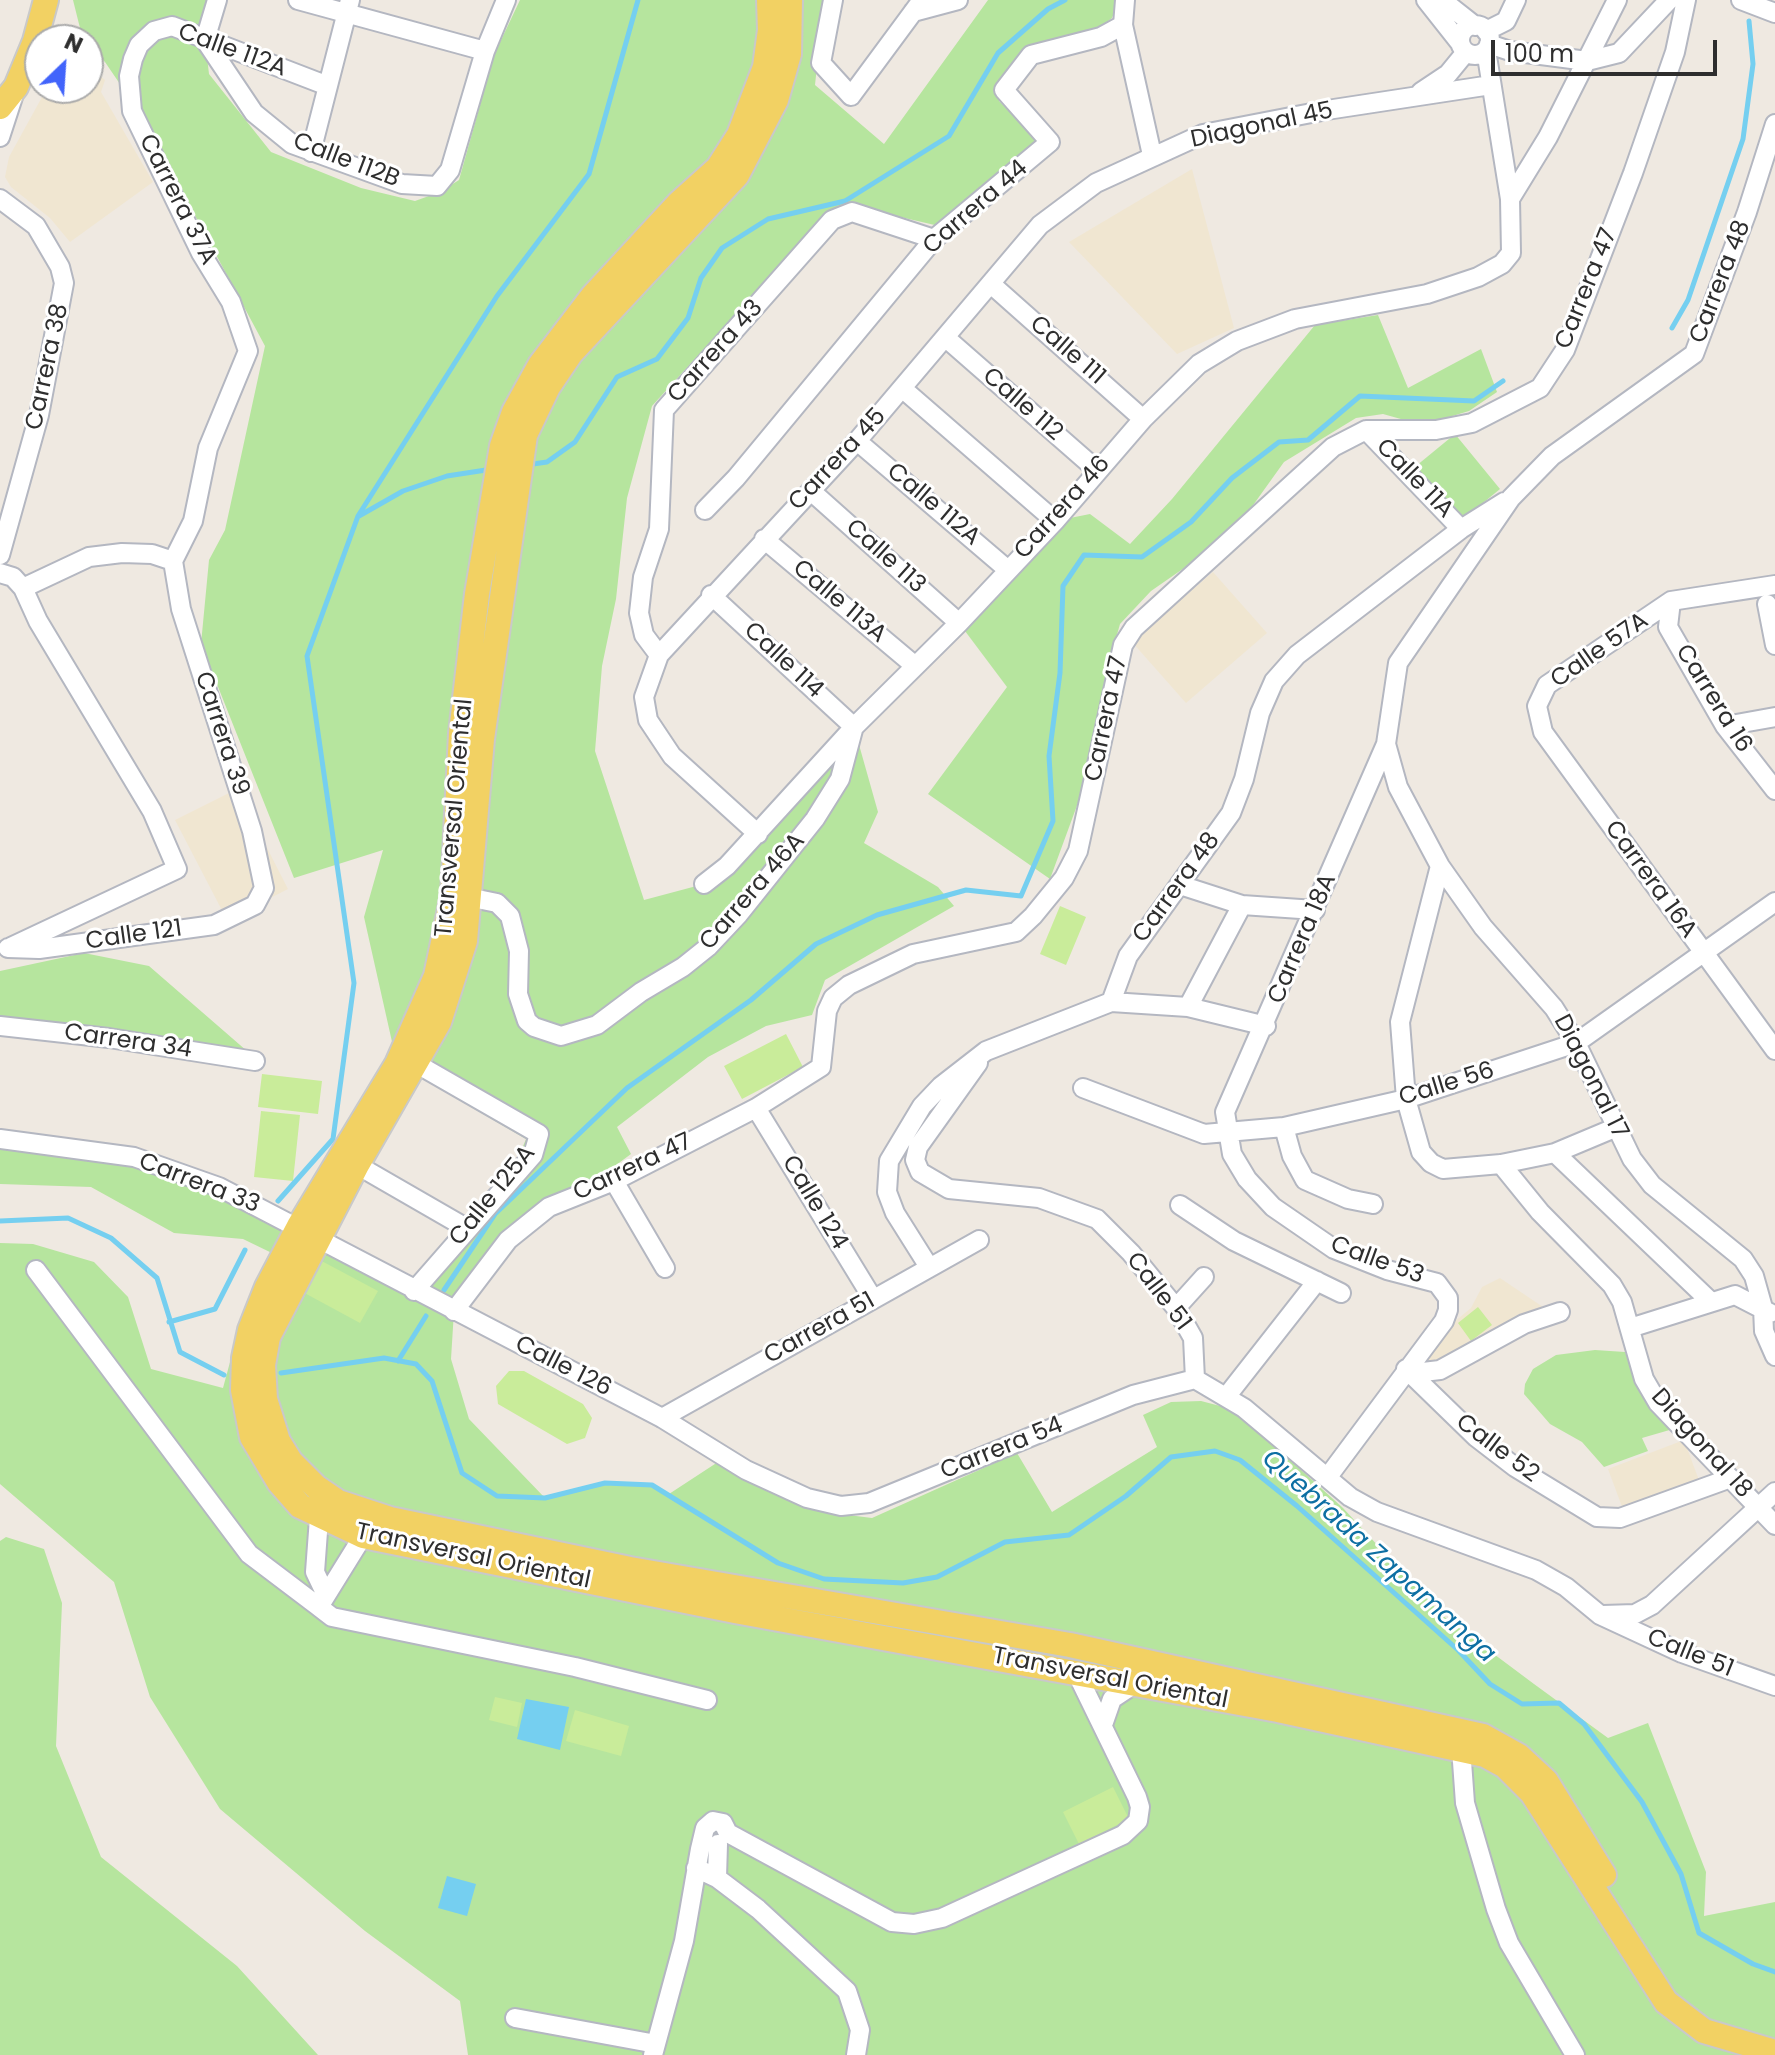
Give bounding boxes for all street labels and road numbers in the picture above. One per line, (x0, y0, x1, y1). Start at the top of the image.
street label: Calle 112A (174, 18, 290, 84)
street label: Diagonal 45 (1188, 97, 1336, 155)
street label: Calle 112B (289, 128, 403, 194)
street label: Carrera 37A (132, 130, 222, 270)
street label: Carrera 44 (918, 155, 1034, 261)
street label: Carrera 48 (1684, 216, 1758, 348)
street label: Carrera 47 (1550, 225, 1624, 353)
street label: Carrera 43 (662, 295, 770, 409)
street label: Carrera 38 (21, 301, 75, 433)
street label: Calle 111 (1023, 310, 1111, 392)
street label: Calle 112 (976, 362, 1068, 448)
street label: Carrera 45 (783, 403, 893, 517)
street label: Calle 11A (1369, 433, 1459, 525)
street label: Carrera 46 (1009, 450, 1117, 566)
street label: Calle 112A (880, 458, 986, 552)
street label: Calle 113 (839, 514, 931, 600)
street label: Calle 113A (786, 554, 892, 650)
street label: Calle 57A (1546, 607, 1654, 695)
street label: Calle 114 (737, 617, 829, 705)
street label: Carrera 16 (1668, 640, 1758, 758)
street label: Carrera 47 (1080, 654, 1134, 784)
street label: Carrera 39 (187, 669, 255, 799)
street label: Transversal Oriental (430, 698, 480, 938)
street label: Carrera 16A (1598, 816, 1702, 944)
street label: Carrera 48 (1127, 827, 1227, 949)
street label: Carrera 46A (694, 828, 812, 956)
street label: Carrera 18A (1263, 870, 1343, 1008)
street label: Calle 121 (84, 915, 184, 957)
street label: Diagonal 17 (1546, 1010, 1634, 1144)
street label: Carrera 34 (62, 1019, 194, 1065)
street label: Calle 56 (1396, 1057, 1498, 1113)
street label: Carrera 47 (569, 1128, 697, 1208)
street label: Calle 125A (444, 1140, 542, 1252)
street label: Carrera 33 (134, 1148, 264, 1220)
street label: Calle 124 (775, 1151, 853, 1255)
street label: Calle 53 (1326, 1231, 1428, 1291)
street label: Calle 51 (1119, 1247, 1197, 1337)
street label: Carrera 51 (760, 1287, 880, 1371)
street label: Calle 126 (510, 1330, 616, 1404)
street label: Diagonal 18 (1644, 1383, 1758, 1505)
street label: Calle 52 (1450, 1408, 1544, 1490)
street label: Carrera 54 (937, 1411, 1067, 1487)
street label: Transversal Oriental (353, 1518, 593, 1596)
street label: Calle 51 (1643, 1624, 1737, 1684)
street label: Transversal Oriental (990, 1642, 1230, 1716)

